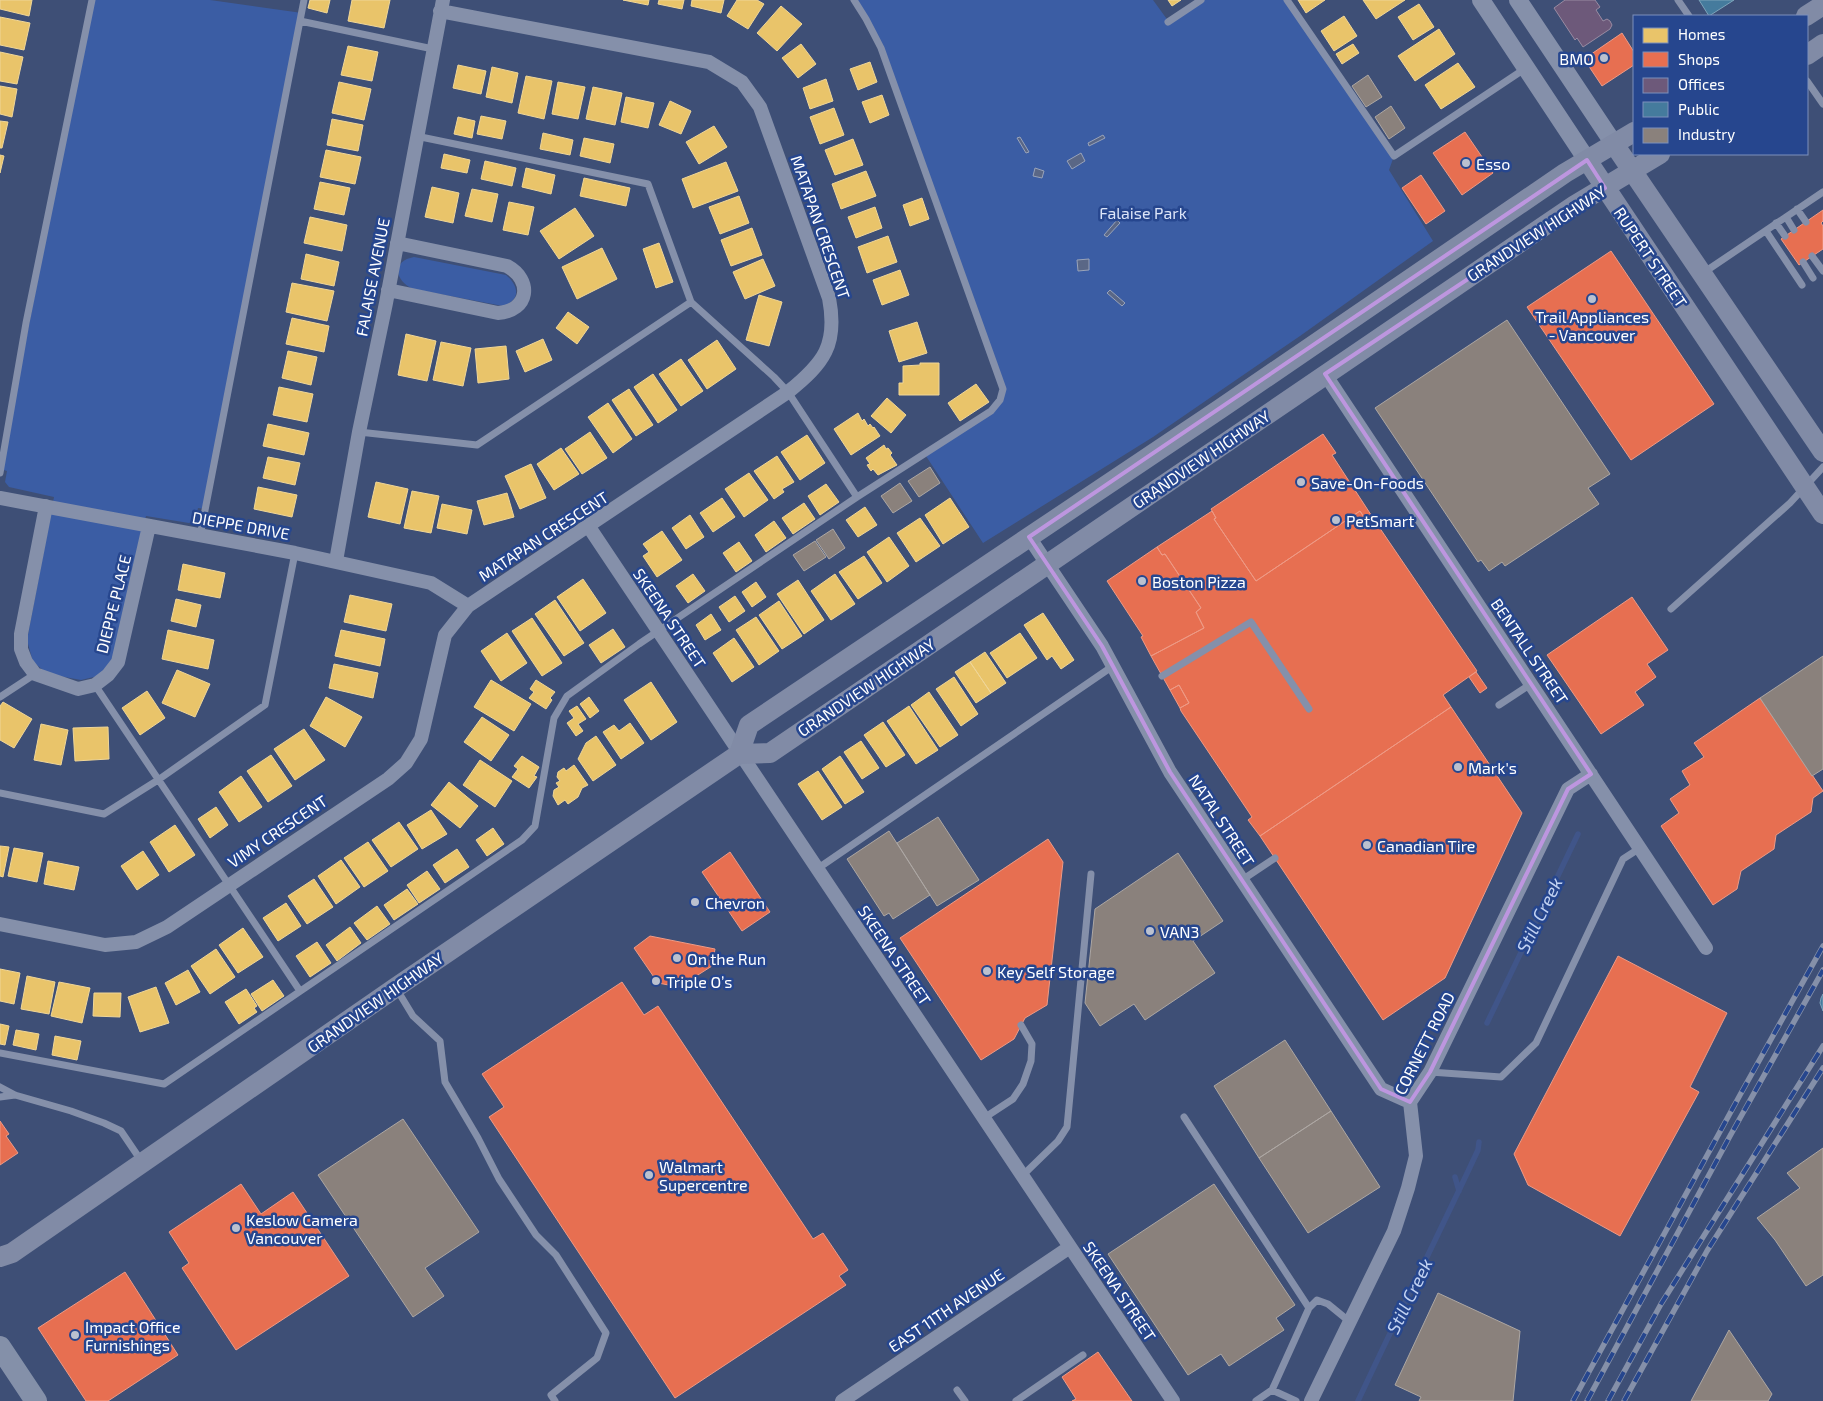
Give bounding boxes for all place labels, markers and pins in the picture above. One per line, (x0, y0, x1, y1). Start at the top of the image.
place label: BMO (1559, 49, 1594, 68)
marker: BMO (1598, 52, 1610, 64)
place label: Esso (1476, 154, 1510, 173)
marker: Esso (1460, 157, 1472, 169)
marker: Trail Appliances - Vancouver (1586, 293, 1598, 305)
place label: Trail Appliances - Vancouver (1535, 307, 1649, 344)
place label: Save-On-Foods (1311, 473, 1424, 492)
marker: Save-On-Foods (1295, 476, 1307, 488)
place label: PetSmart (1346, 511, 1414, 530)
marker: PetSmart (1330, 514, 1342, 526)
place label: Boston Pizza (1152, 572, 1246, 591)
marker: Boston Pizza (1136, 575, 1148, 587)
place label: Mark's (1468, 758, 1517, 777)
marker: Mark's (1452, 761, 1464, 773)
place label: Canadian Tire (1377, 836, 1475, 855)
marker: Canadian Tire (1361, 839, 1373, 851)
place label: Chevron (705, 893, 765, 912)
marker: Chevron (689, 896, 701, 908)
place label: VAN3 (1160, 922, 1199, 941)
marker: VAN3 (1144, 925, 1156, 937)
place label: On the Run (687, 949, 766, 968)
marker: On the Run (671, 952, 683, 964)
place label: Key Self Storage (997, 962, 1115, 981)
marker: Key Self Storage (981, 965, 993, 977)
place label: Triple O’s (666, 972, 732, 991)
marker: Triple O’s (650, 975, 662, 987)
place label: Walmart Supercentre (659, 1157, 748, 1194)
marker: Walmart Supercentre (643, 1169, 655, 1181)
place label: Keslow Camera Vancouver (246, 1210, 358, 1247)
marker: Keslow Camera Vancouver (230, 1222, 242, 1234)
place label: Impact Office Furnishings (85, 1317, 181, 1354)
marker: Impact Office Furnishings (69, 1329, 81, 1341)

